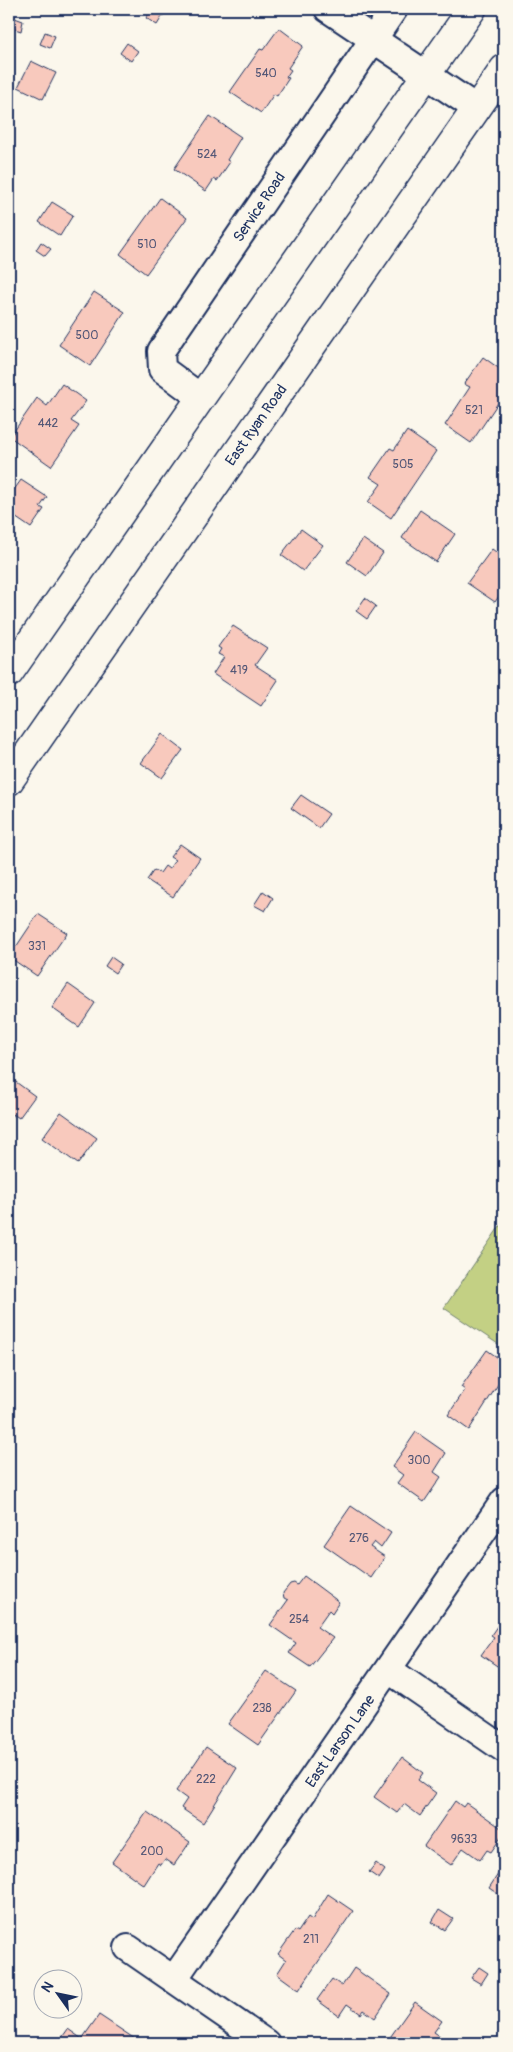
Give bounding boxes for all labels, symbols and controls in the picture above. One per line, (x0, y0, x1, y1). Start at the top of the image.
house number: 540 (255, 66, 277, 81)
house number: 524 (197, 147, 217, 162)
street label: Service Road (229, 169, 290, 246)
house number: 510 (137, 237, 157, 252)
house number: 500 (76, 328, 98, 343)
street label: East Ryan Road (221, 381, 291, 470)
house number: 521 (465, 403, 483, 418)
house number: 442 (38, 416, 59, 431)
house number: 505 (392, 457, 414, 472)
house number: 419 (230, 663, 248, 678)
house number: 331 (28, 939, 46, 954)
house number: 300 (407, 1453, 431, 1468)
house number: 276 (349, 1531, 369, 1546)
house number: 254 (289, 1612, 309, 1627)
street label: East Larson Lane (301, 1691, 380, 1791)
house number: 238 (252, 1701, 272, 1716)
house number: 222 (196, 1772, 216, 1787)
house number: 9633 (451, 1832, 478, 1847)
house number: 200 (140, 1844, 164, 1859)
house number: 211 (303, 1932, 319, 1947)
north arrow (32, 1970, 82, 2020)
text: N (38, 1979, 57, 1996)

